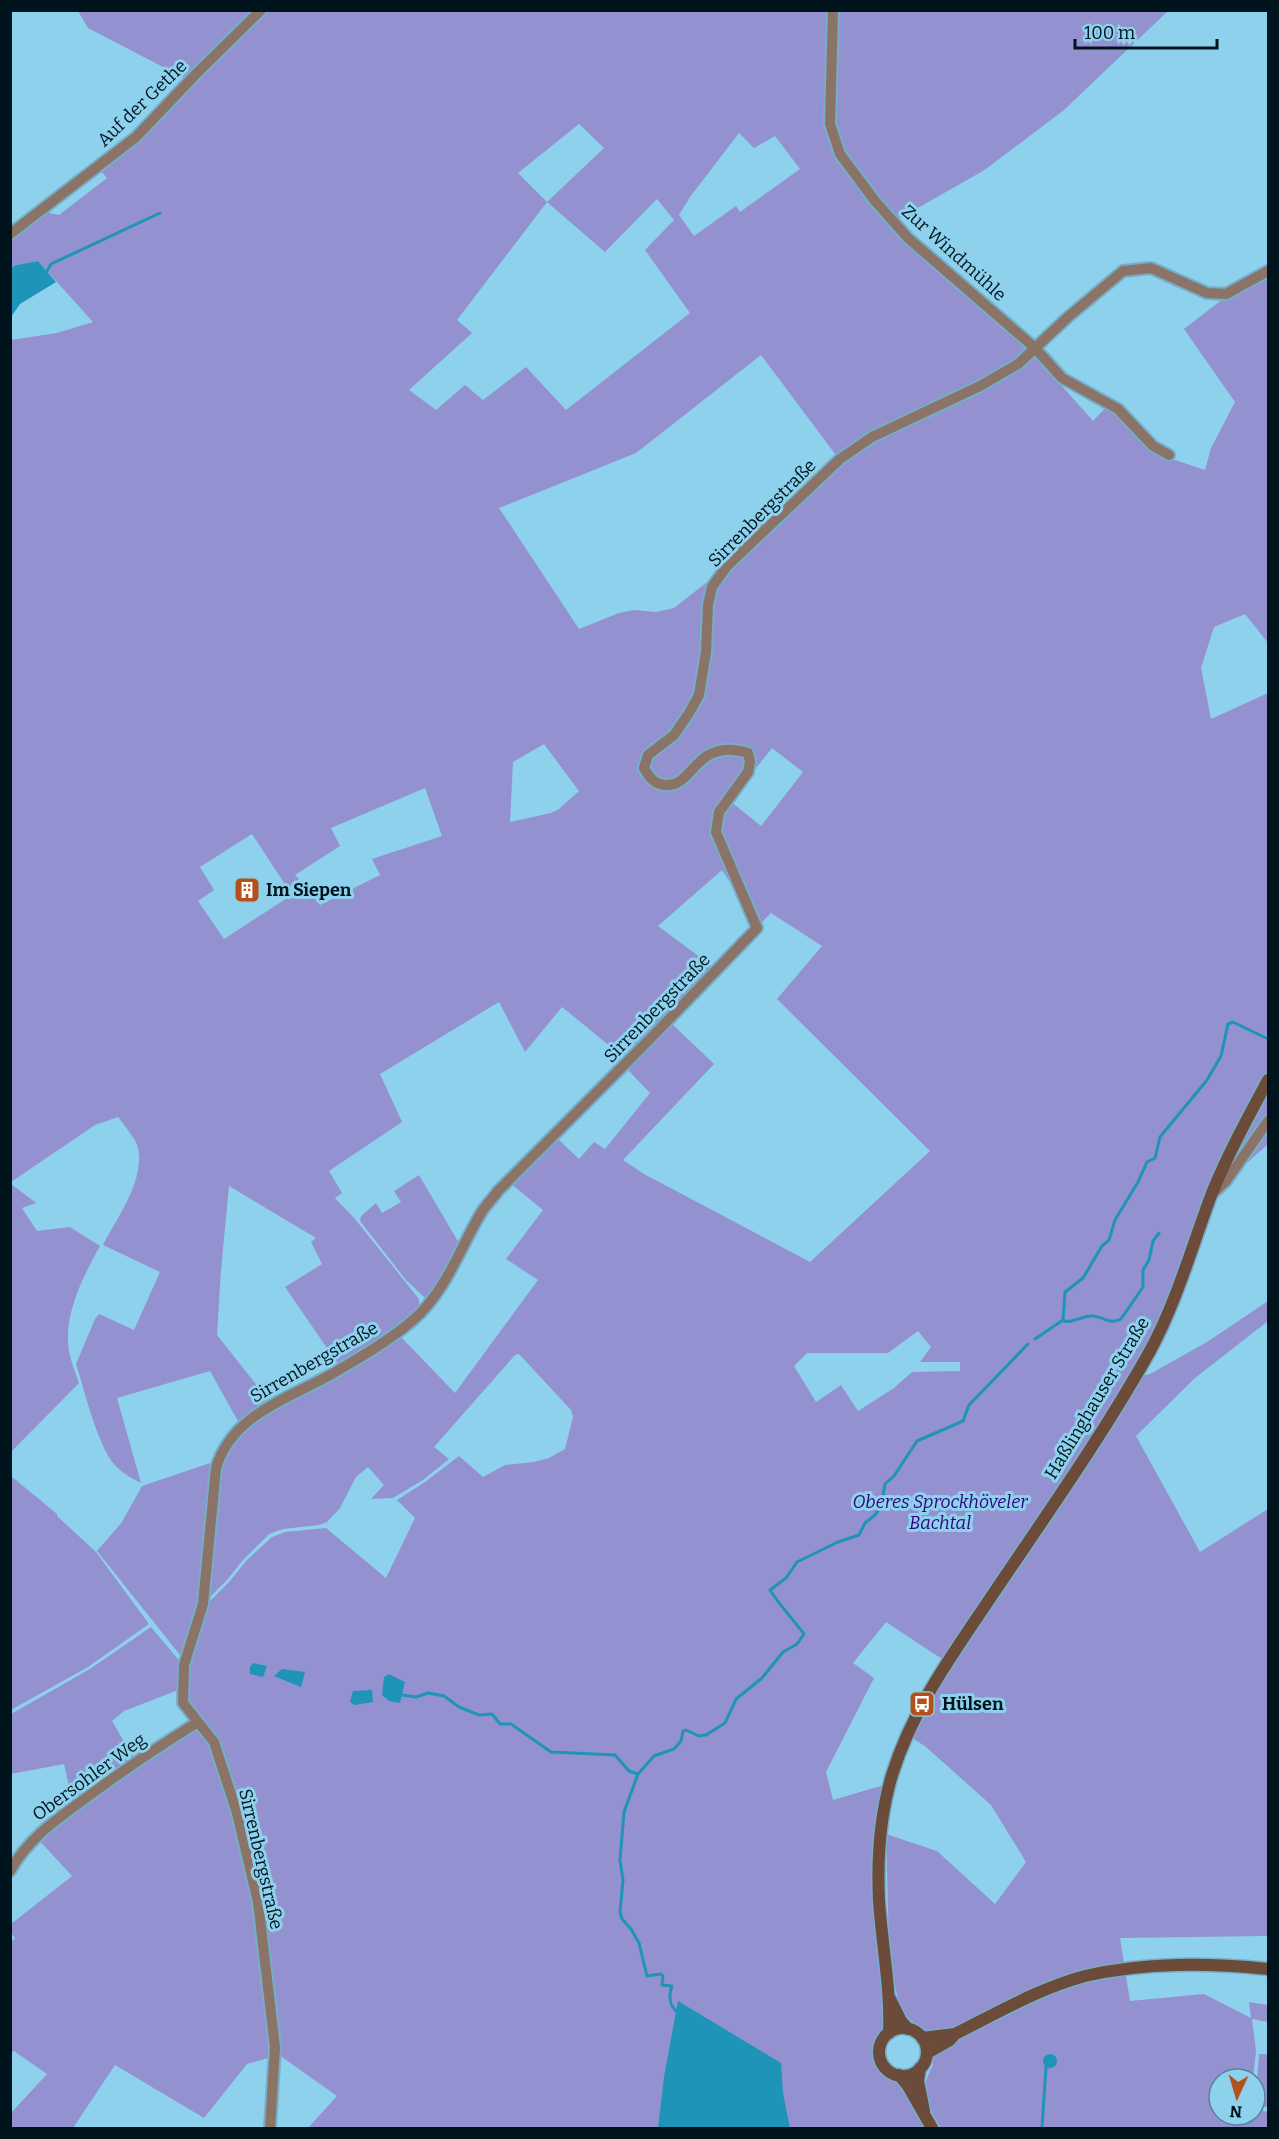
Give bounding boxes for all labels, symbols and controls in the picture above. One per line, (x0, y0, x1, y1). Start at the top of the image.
scale bar (1075, 12, 1218, 50)
text: 100 m (1084, 22, 1135, 44)
street label: Auf der Gethe (93, 55, 191, 151)
street label: Zur Windmühle (897, 200, 1011, 306)
street label: Sirrenbergstraße (703, 454, 821, 572)
building icon: Im Siepen (232, 875, 262, 905)
place label: Im Siepen (266, 879, 352, 901)
street label: Sirrenbergstraße (599, 949, 715, 1067)
street label: Haßlinghauser Straße (1040, 1313, 1154, 1483)
street label: Sirrenbergstraße (246, 1317, 382, 1407)
park label: Oberes Sprockhöveler Bachtal (852, 1491, 1028, 1534)
bus stop icon: Hülsen (907, 1689, 937, 1719)
place label: Hülsen (942, 1693, 1004, 1715)
street label: Obersohler Weg (28, 1728, 150, 1826)
street label: Sirrenbergstraße (234, 1787, 288, 1931)
north arrow (1207, 2067, 1267, 2127)
text: N (1229, 2102, 1243, 2121)

